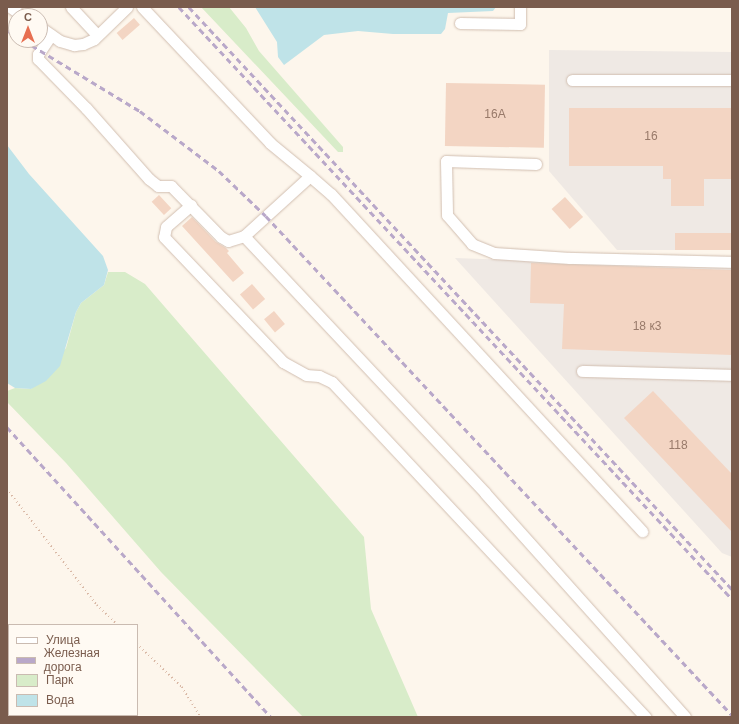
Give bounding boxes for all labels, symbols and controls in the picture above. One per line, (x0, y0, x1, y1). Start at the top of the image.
north arrow (8, 8, 48, 48)
text: С (24, 11, 32, 23)
house number: 16А (484, 108, 506, 122)
house number: 16 (644, 130, 658, 144)
house number: 18 к3 (633, 320, 661, 334)
house number: 118 (668, 439, 688, 453)
legend (8, 624, 138, 716)
text: Улица (46, 633, 80, 647)
text: Железная дорога (44, 646, 100, 674)
text: Парк (46, 673, 73, 687)
text: Вода (46, 693, 74, 707)

